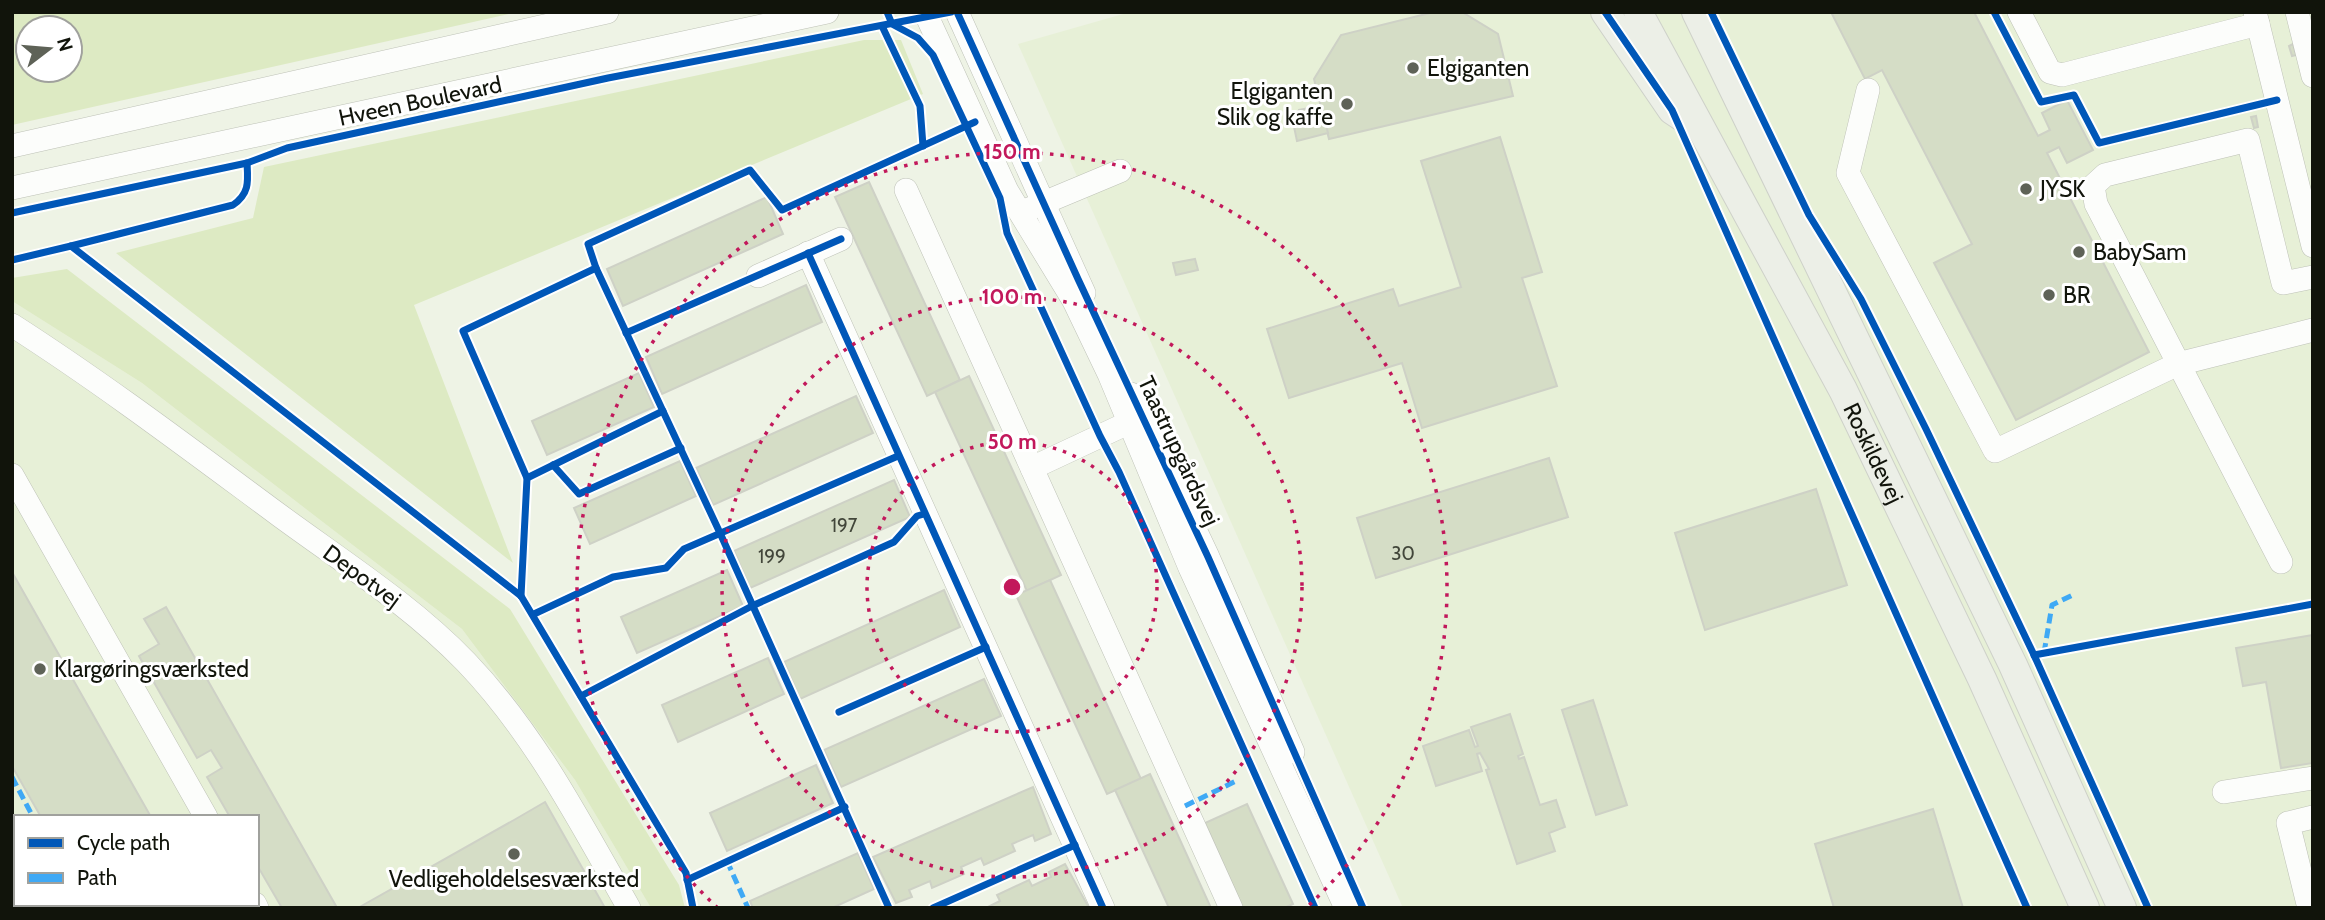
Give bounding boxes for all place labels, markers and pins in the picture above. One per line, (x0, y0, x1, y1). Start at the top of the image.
place label: Elgiganten (1427, 54, 1529, 82)
marker: Elgiganten (1405, 60, 1421, 76)
place label: Elgiganten Slik og kaffe (1217, 77, 1333, 131)
marker: Elgiganten Slik og kaffe (1339, 96, 1355, 112)
place label: JYSK (2039, 175, 2085, 203)
marker: JYSK (2018, 181, 2034, 197)
place label: BabySam (2093, 238, 2187, 266)
marker: BabySam (2071, 244, 2087, 260)
place label: BR (2063, 281, 2091, 309)
marker: BR (2041, 287, 2057, 303)
centre of rings (1000, 575, 1024, 599)
place label: Klargøringsværksted (54, 655, 249, 683)
marker: Klargøringsværksted (32, 661, 48, 677)
marker: Vedligeholdelsesværksted (506, 846, 522, 862)
place label: Vedligeholdelsesværksted (389, 865, 639, 893)

